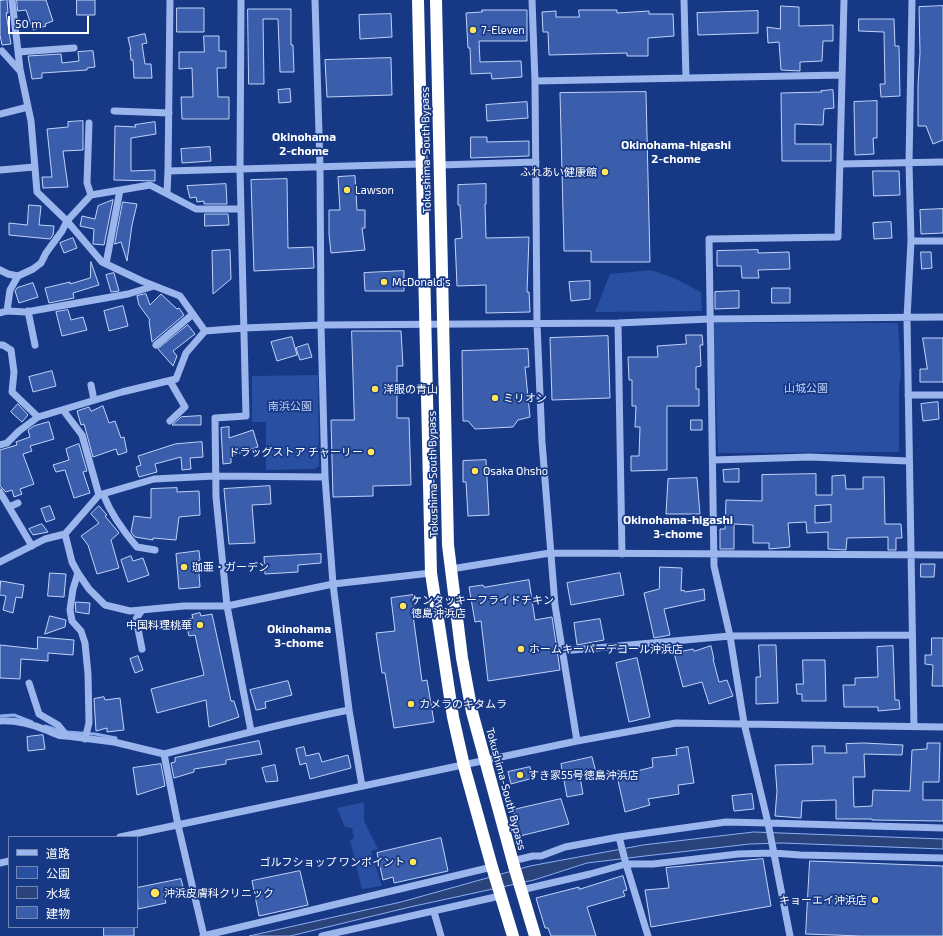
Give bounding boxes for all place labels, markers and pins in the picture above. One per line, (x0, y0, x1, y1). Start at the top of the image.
place label: 7-Eleven (481, 23, 525, 37)
marker: 7-Eleven (468, 25, 478, 35)
place label: ふれあい健康館 (520, 165, 597, 179)
marker: ふれあい健康館 (600, 167, 610, 177)
place label: Lawson (355, 183, 394, 197)
marker: Lawson (342, 185, 352, 195)
place label: McDonald's (392, 275, 450, 289)
marker: McDonald's (379, 277, 389, 287)
place label: 洋服の青山 (383, 382, 438, 396)
marker: 洋服の青山 (370, 384, 380, 394)
place label: ミリオン (503, 391, 547, 405)
marker: ミリオン (490, 393, 500, 403)
place label: ドラッグストア チャーリー (229, 445, 363, 459)
marker: ドラッグストア チャーリー (366, 447, 376, 457)
place label: Osaka Ohsho (483, 464, 548, 478)
marker: Osaka Ohsho (470, 466, 480, 476)
place label: 珈亜・ガーデン (192, 560, 269, 574)
marker: 珈亜・ガーデン (179, 562, 189, 572)
place label: ケンタッキーフライドチキン 徳島沖浜店 (411, 593, 554, 619)
marker: ケンタッキーフライドチキン 徳島沖浜店 (398, 601, 408, 611)
place label: 中国料理桃華 (126, 618, 192, 632)
marker: 中国料理桃華 (195, 620, 205, 630)
place label: ホームキーパーデコール沖浜店 (529, 642, 683, 656)
marker: ホームキーパーデコール沖浜店 (516, 644, 526, 654)
place label: カメラのキタムラ (419, 697, 507, 711)
marker: カメラのキタムラ (406, 699, 416, 709)
place label: すき家55号徳島沖浜店 (528, 768, 639, 782)
marker: すき家55号徳島沖浜店 (515, 770, 525, 780)
place label: ゴルフショップ ワンポイント (260, 855, 405, 869)
marker: ゴルフショップ ワンポイント (408, 857, 418, 867)
place label: 沖浜皮膚科クリニック (164, 886, 274, 900)
marker: 沖浜皮膚科クリニック (149, 887, 161, 899)
place label: キョーエイ沖浜店 (779, 893, 867, 907)
marker: キョーエイ沖浜店 (870, 895, 880, 905)

